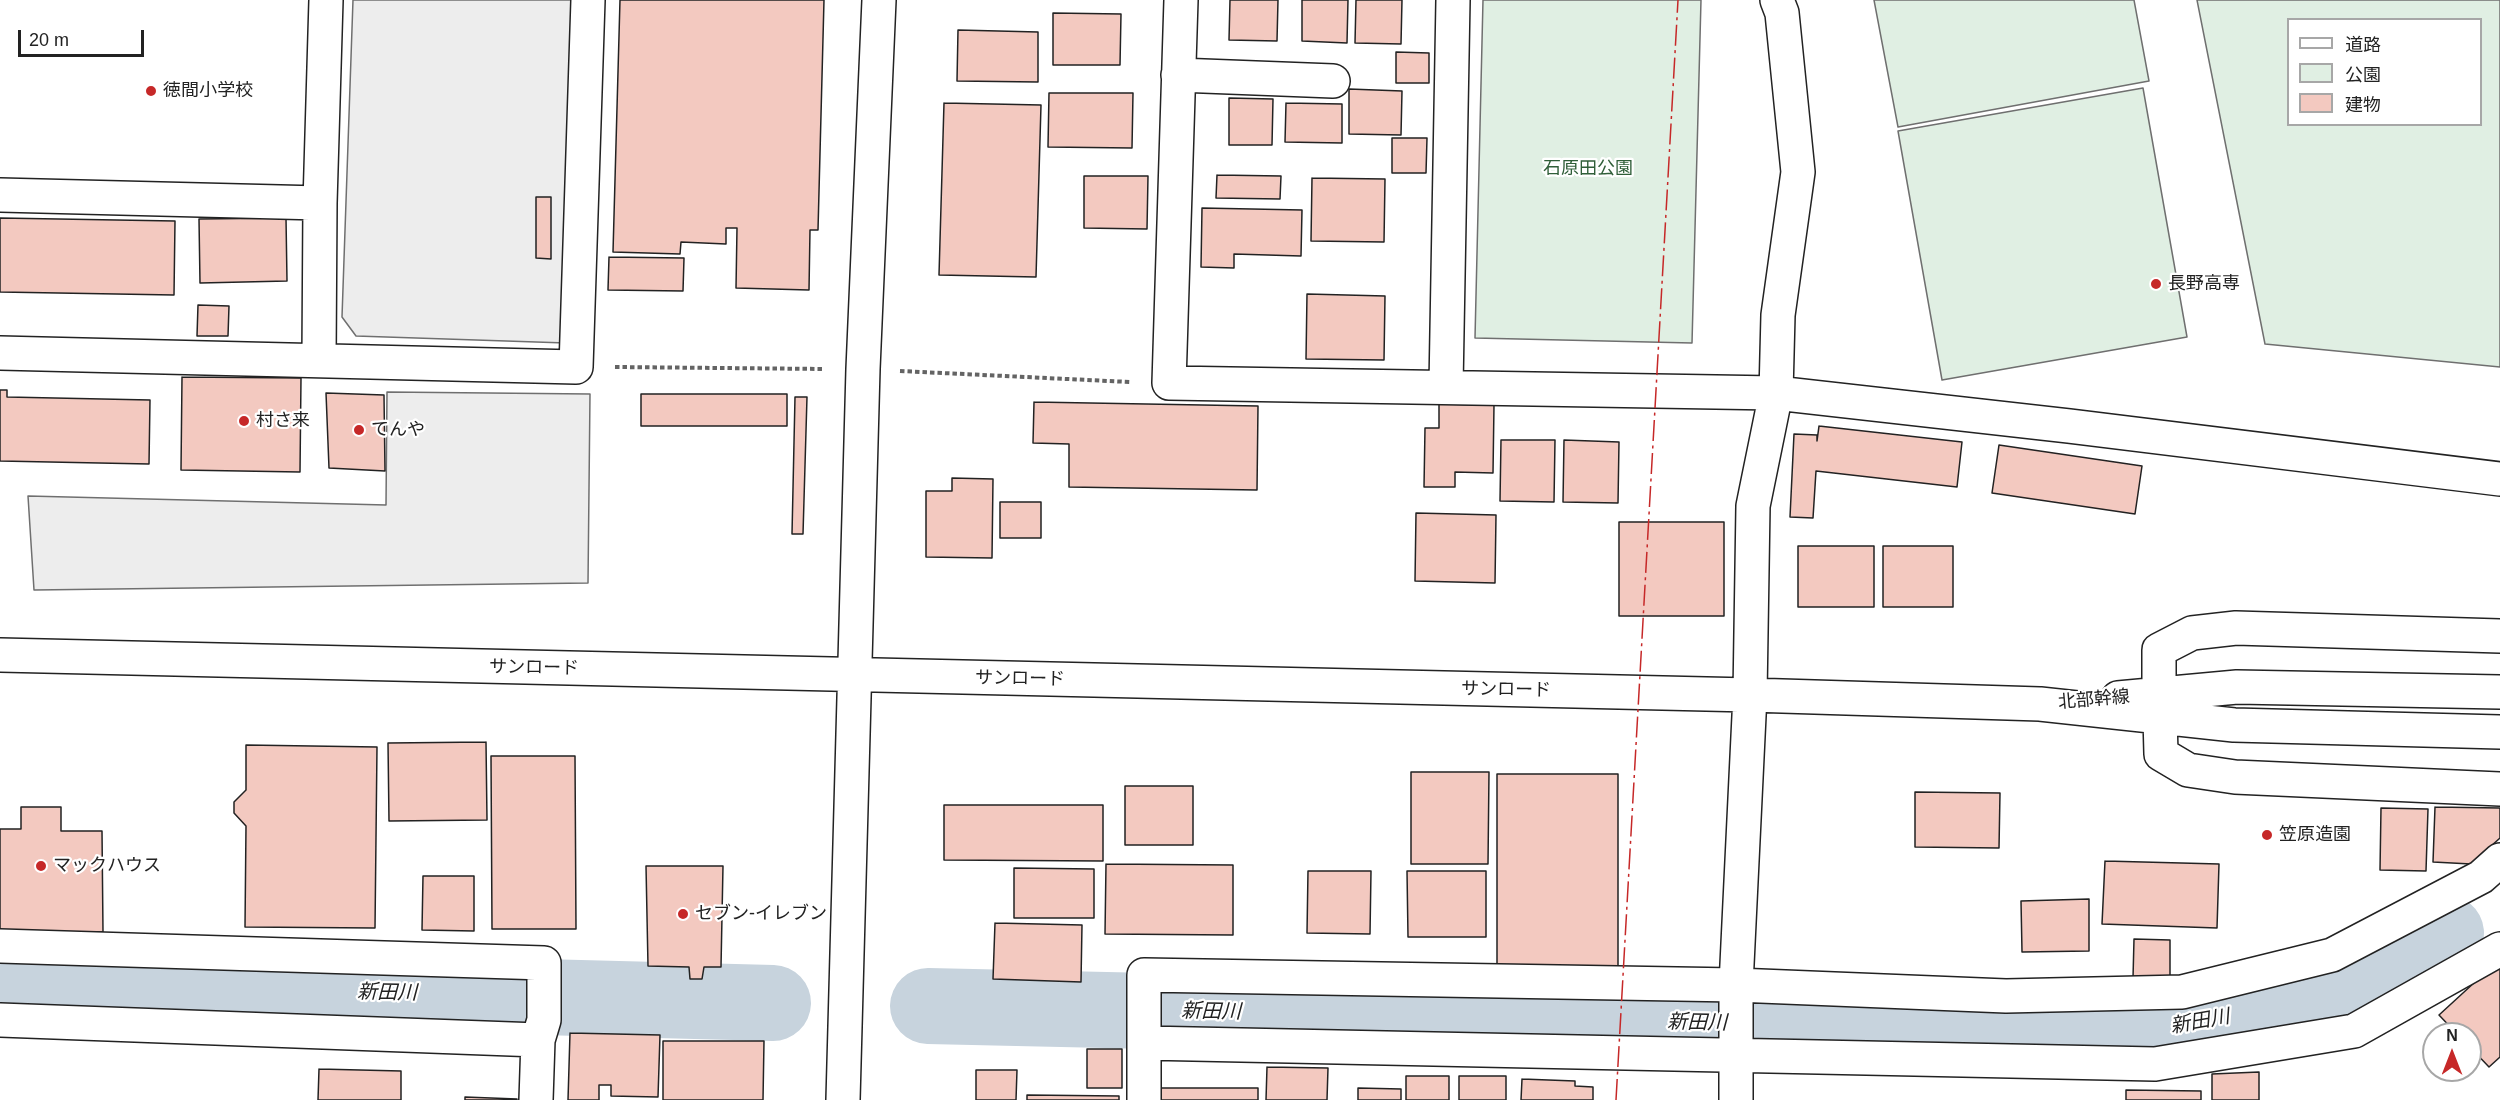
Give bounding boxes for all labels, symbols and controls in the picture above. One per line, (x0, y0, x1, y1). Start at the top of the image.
scale bar (21, 18, 147, 56)
legend (2287, 18, 2482, 126)
text: 20 m (29, 30, 69, 50)
text: 道路 (2345, 35, 2381, 55)
text: 公園 (2345, 65, 2381, 85)
place label: 徳間小学校 (163, 80, 253, 102)
marker: 徳間小学校 (144, 84, 158, 98)
text: 建物 (2345, 95, 2381, 115)
park label: 石原田公園 (1543, 158, 1633, 180)
place label: 長野高専 (2168, 273, 2240, 295)
marker: 長野高専 (2149, 277, 2163, 291)
place label: 村さ来 (256, 410, 310, 432)
marker: 村さ来 (237, 414, 251, 428)
place label: てんや (371, 419, 425, 441)
marker: てんや (352, 423, 366, 437)
street label: サンロード (489, 656, 579, 680)
street label: サンロード (975, 667, 1065, 691)
street label: サンロード (1461, 678, 1551, 702)
street label: 北部幹線 (2057, 686, 2131, 714)
place label: 笠原造園 (2279, 824, 2351, 846)
marker: 笠原造園 (2260, 828, 2274, 842)
place label: マックハウス (53, 855, 161, 877)
marker: マックハウス (34, 859, 48, 873)
place label: セブン-イレブン (695, 903, 827, 925)
marker: セブン-イレブン (676, 907, 690, 921)
water label: 新田川 (357, 980, 417, 1006)
water label: 新田川 (1181, 999, 1241, 1025)
water label: 新田川 (2168, 1005, 2232, 1039)
water label: 新田川 (1667, 1010, 1727, 1036)
north arrow (2422, 1022, 2482, 1082)
text: N (2446, 1027, 2458, 1044)

